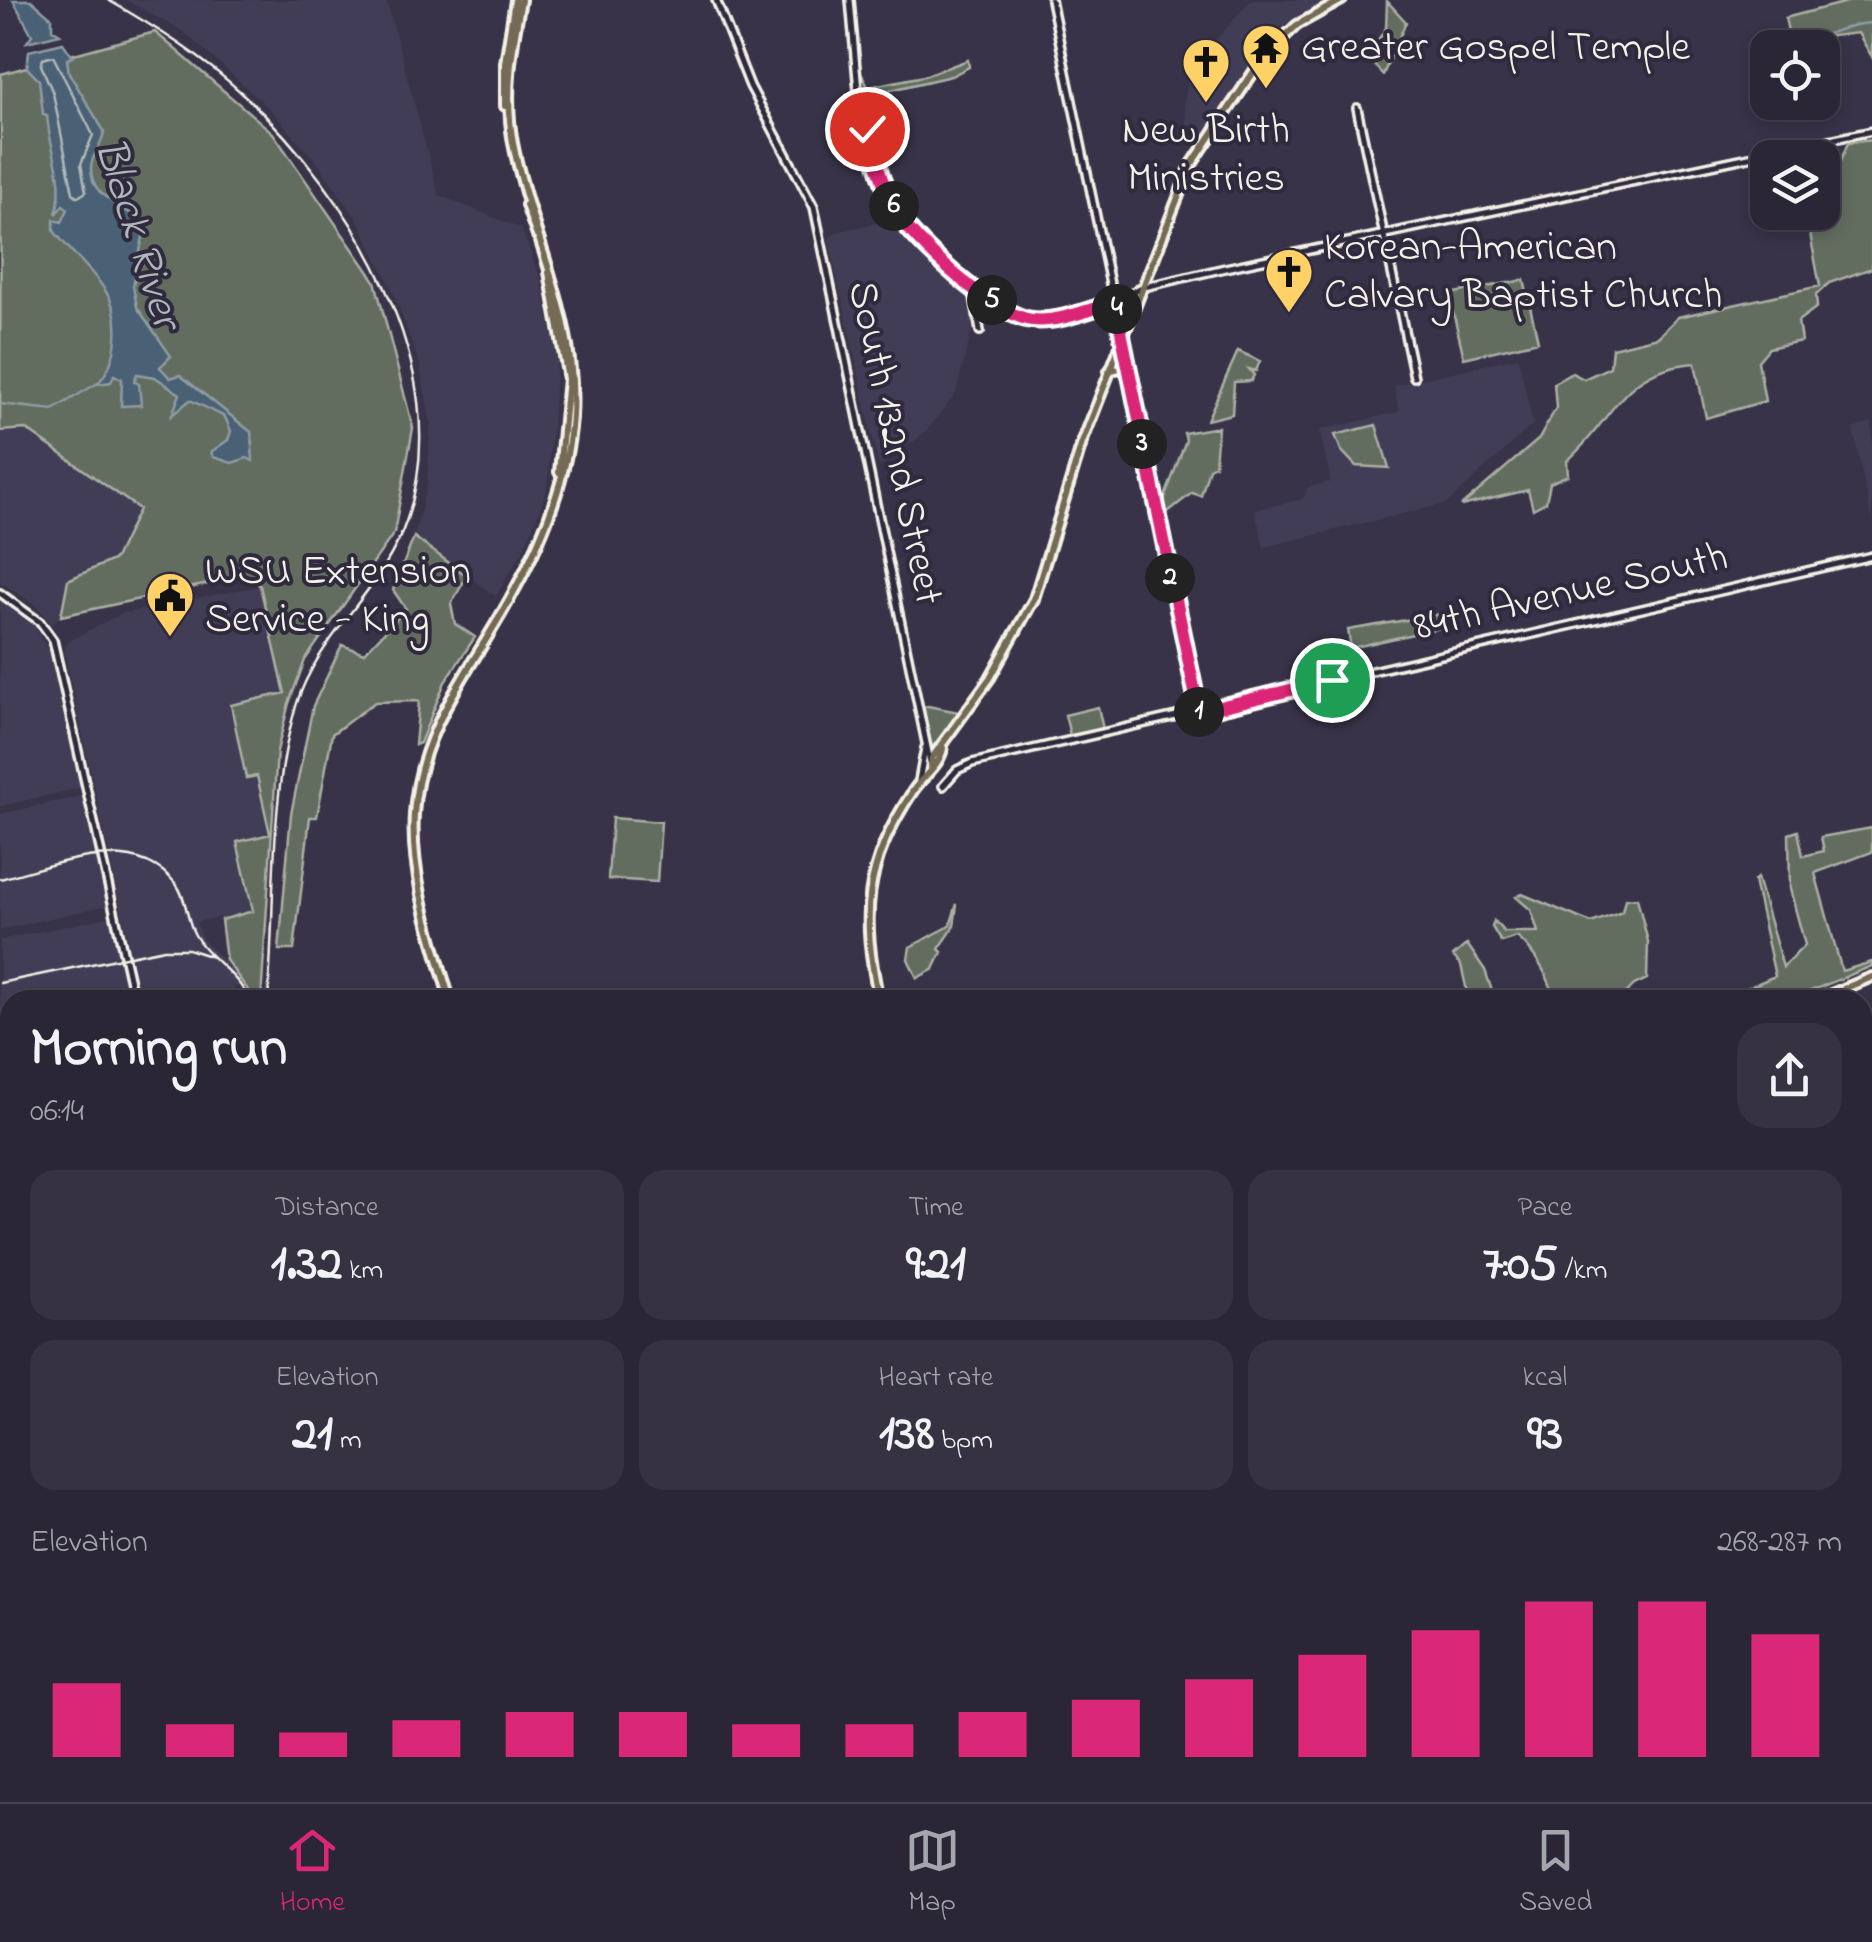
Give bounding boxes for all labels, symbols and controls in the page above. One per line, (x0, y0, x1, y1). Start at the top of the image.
place label: Greater Gospel Temple (1301, 18, 1690, 79)
temple icon: Greater Gospel Temple (1240, 22, 1292, 90)
map controls (1750, 30, 1840, 230)
button: locate (1750, 30, 1840, 120)
church icon: New Birth Ministries (1180, 36, 1232, 104)
pin (825, 87, 910, 172)
place label: New Birth Ministries (1122, 101, 1290, 210)
icon: check (840, 102, 895, 157)
water label: Black River (74, 131, 199, 342)
button: layers (1750, 140, 1840, 230)
pin: 6 (869, 181, 919, 231)
text: 6 (888, 185, 900, 226)
place label: Korean-American Calvary Baptist Church (1324, 218, 1723, 327)
church icon: Korean-American Calvary Baptist Church (1263, 246, 1315, 314)
pin: 5 (967, 275, 1017, 325)
street label: South 132nd Street (830, 276, 958, 610)
text: 5 (984, 279, 1000, 320)
pin: 4 (1092, 284, 1142, 334)
text: 4 (1111, 288, 1123, 329)
pin: 3 (1117, 419, 1167, 469)
text: 3 (1136, 423, 1148, 464)
street label: 84th Avenue South (1408, 527, 1734, 659)
place label: WSU Extension Service - King (205, 542, 471, 651)
pin: 2 (1145, 553, 1195, 603)
text: 2 (1163, 557, 1177, 598)
public building icon: WSU Extension Service - King (144, 570, 196, 638)
pin (1290, 638, 1375, 723)
icon: arrive (1305, 653, 1360, 708)
pin: 1 (1174, 687, 1224, 737)
text: 1 (1195, 691, 1203, 732)
text: Morning run (30, 1011, 287, 1091)
button: share (1737, 1023, 1842, 1128)
text: 06:14 (30, 1089, 84, 1136)
text: Distance (275, 1188, 379, 1229)
text: Time (908, 1188, 964, 1229)
text: Pace (1518, 1188, 1572, 1229)
text: 1.32 (271, 1229, 342, 1302)
text: 9:21 (906, 1229, 966, 1302)
text: 7:05 (1483, 1229, 1558, 1302)
text: km (342, 1251, 383, 1292)
text: /km (1558, 1251, 1607, 1292)
text: Elevation (276, 1358, 378, 1399)
text: Heart rate (879, 1358, 993, 1399)
text: kcal (1523, 1358, 1567, 1399)
text: 21 (292, 1399, 333, 1472)
text: 138 (879, 1399, 934, 1472)
text: 93 (1527, 1399, 1563, 1472)
text: m (333, 1421, 362, 1462)
text: bpm (934, 1421, 993, 1462)
text: Elevation (30, 1520, 148, 1567)
text: 268–287 m (1717, 1520, 1842, 1567)
tab: Home (280, 1823, 345, 1924)
tab: Map (905, 1823, 960, 1924)
tab: Saved (1519, 1823, 1592, 1924)

